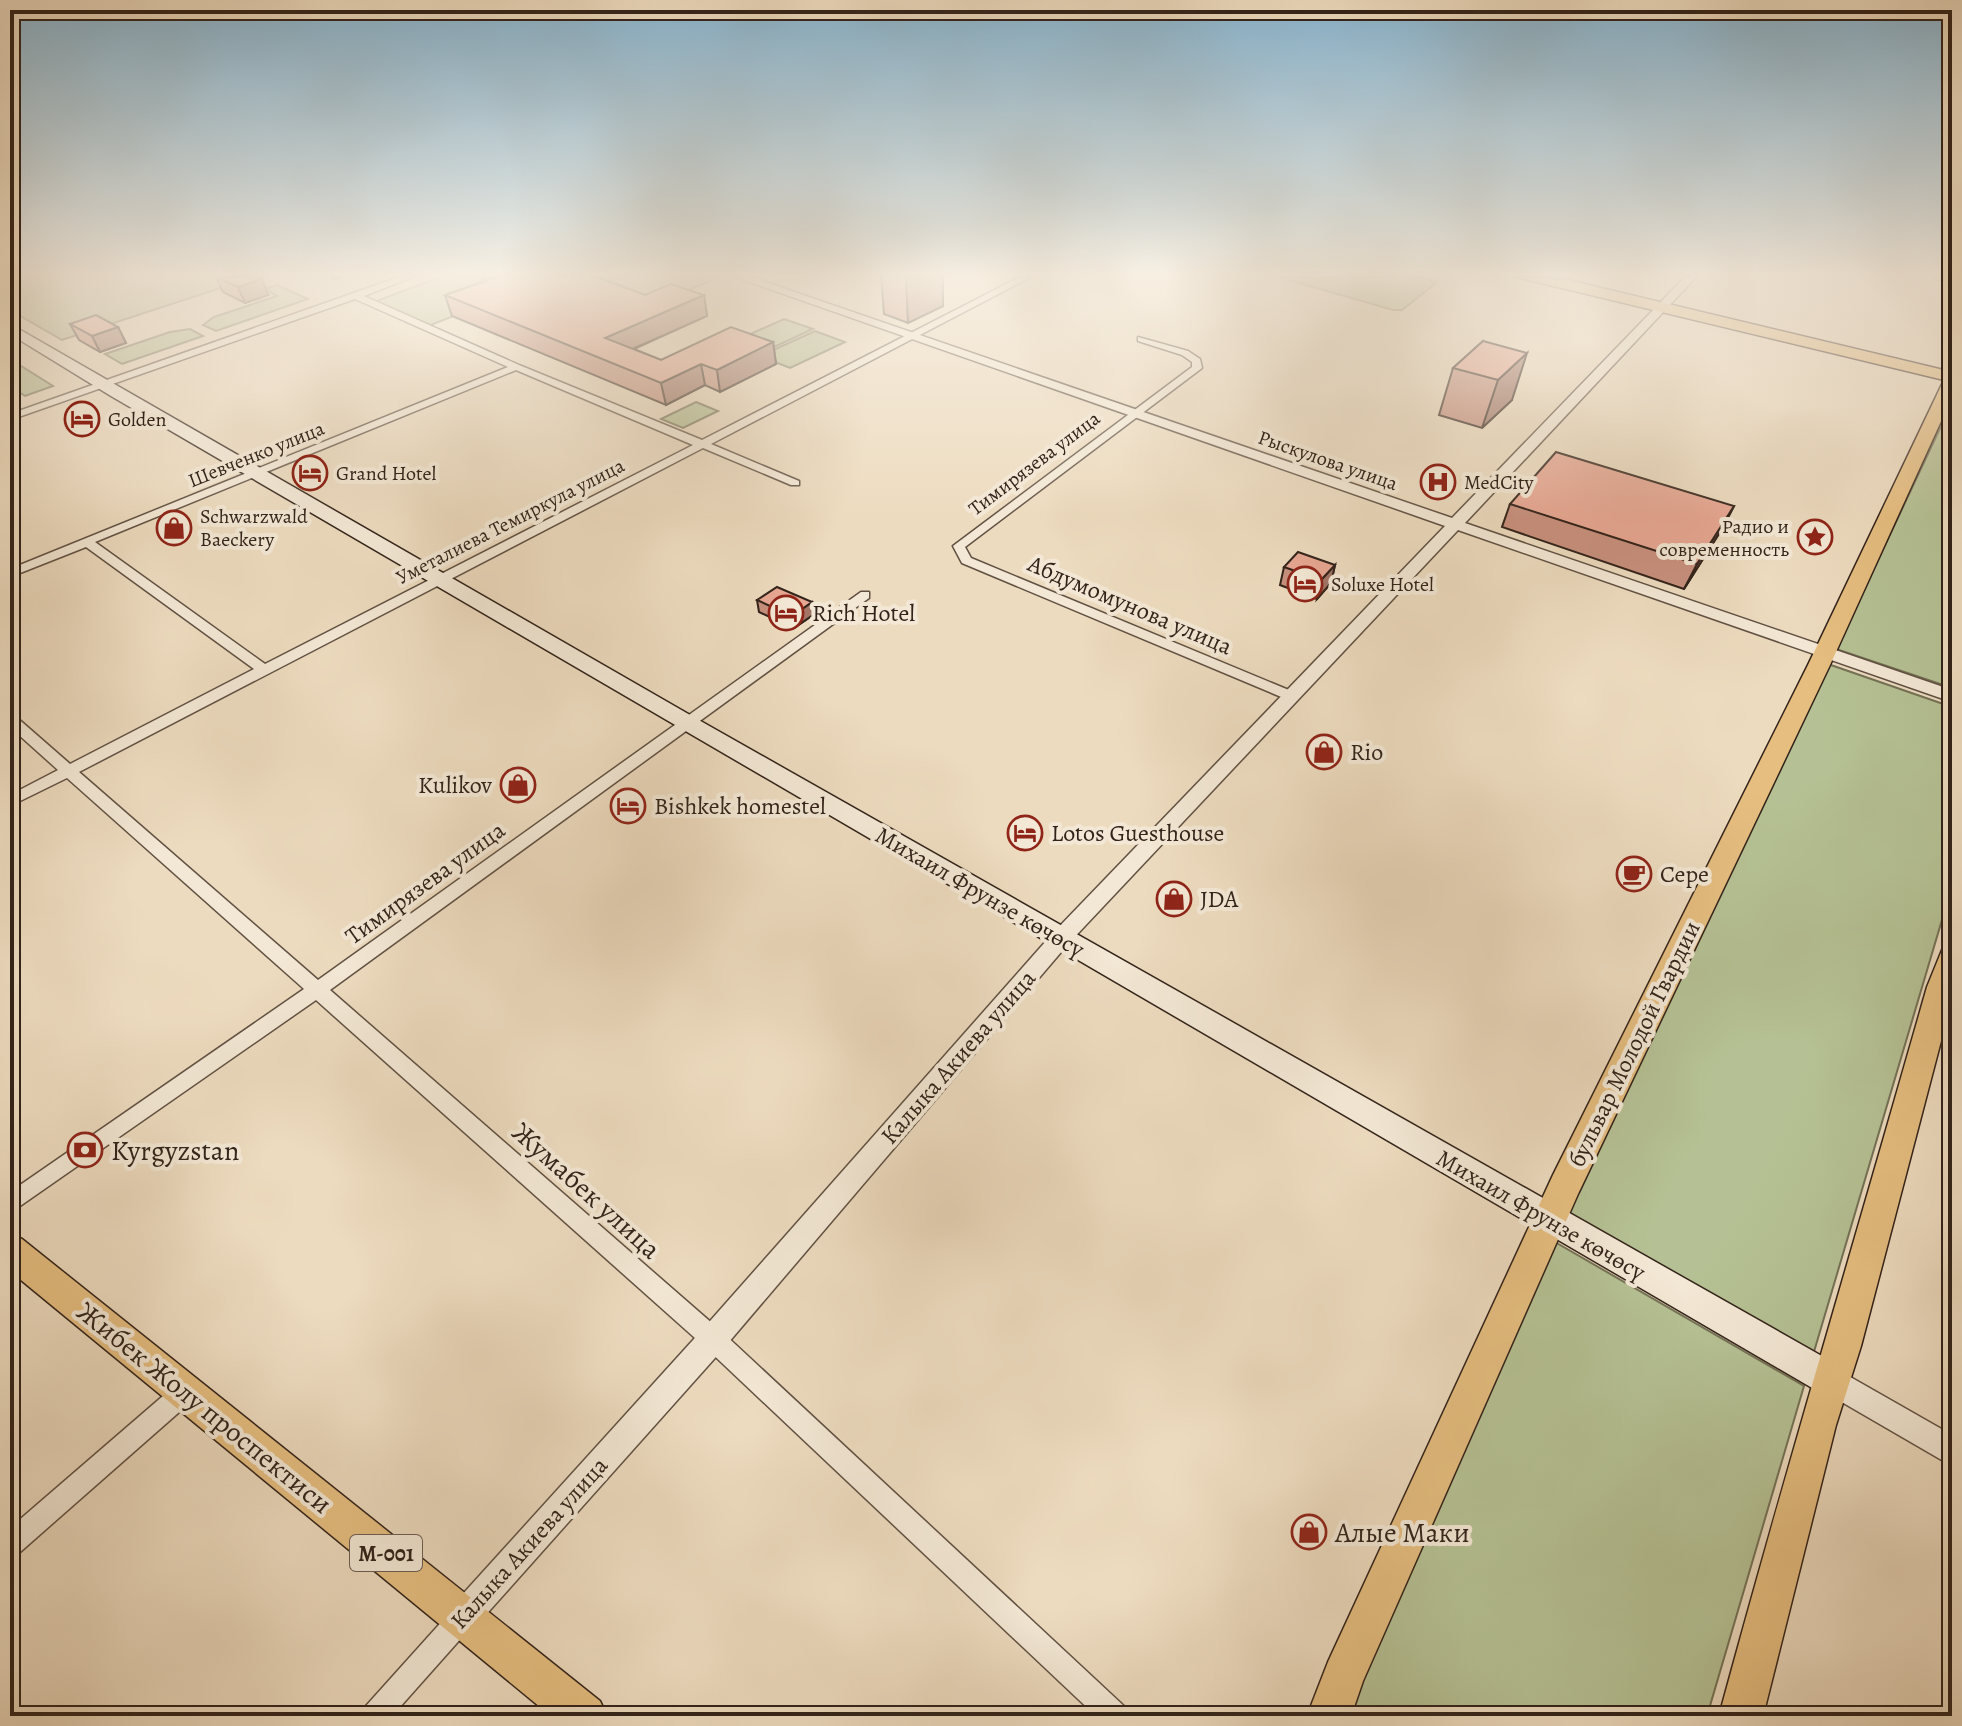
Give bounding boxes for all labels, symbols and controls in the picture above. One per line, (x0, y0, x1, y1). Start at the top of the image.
hotel icon: Golden (63, 400, 101, 438)
street label: Тимирязева улица (963, 404, 1106, 522)
place label: Golden (108, 406, 166, 433)
street label: Шевченко улица (184, 415, 329, 494)
street label: Рыскулова улица (1254, 424, 1402, 497)
street label: Уметалиева Темиркула улица (391, 452, 630, 591)
hotel icon: Grand Hotel (291, 454, 329, 492)
place label: Grand Hotel (336, 460, 437, 487)
hospital icon: MedCity (1419, 463, 1457, 501)
place label: MedCity (1464, 469, 1535, 496)
place label: Schwarzwald Baeckery (200, 503, 308, 553)
shop icon: Schwarzwald Baeckery (155, 509, 193, 547)
place label: Радио и современность (1659, 513, 1789, 563)
place icon: Радио и современность (1796, 518, 1834, 556)
street label: Абдумомунова улица (1022, 547, 1237, 662)
hotel icon: Soluxe Hotel (1286, 565, 1324, 603)
place label: Soluxe Hotel (1331, 571, 1434, 598)
hotel icon: Rich Hotel (767, 594, 805, 632)
place label: Rich Hotel (812, 597, 915, 629)
shop icon: Rio (1305, 733, 1343, 771)
place label: Rio (1350, 736, 1383, 768)
shop icon: Kulikov (499, 766, 537, 804)
place label: Kulikov (418, 769, 492, 801)
hotel icon: Bishkek homestel (609, 787, 647, 825)
place label: Bishkek homestel (654, 790, 826, 822)
street label: Тимирязева улица (339, 814, 511, 952)
hotel icon: Lotos Guesthouse (1006, 814, 1044, 852)
place label: Lotos Guesthouse (1051, 817, 1224, 849)
street label: Михаил Фрунзе көчөсү (870, 819, 1090, 965)
cafe icon: Сере (1615, 855, 1653, 893)
place label: Сере (1660, 858, 1709, 890)
shop icon: JDA (1155, 880, 1193, 918)
place label: JDA (1200, 883, 1239, 915)
street label: бульвар Молодой Гвардии (1560, 916, 1708, 1172)
street label: Калыка Акиева улица (873, 963, 1043, 1151)
street label: Жумабек улица (504, 1114, 669, 1268)
bank icon: Kyrgyzstan (66, 1131, 104, 1169)
place label: Kyrgyzstan (111, 1132, 239, 1170)
street label: Михаил Фрунзе көчөсү (1431, 1142, 1651, 1288)
street label: Жибек Жолу проспектиси (69, 1293, 340, 1523)
street label: Калыка Акиева улица (443, 1450, 615, 1636)
shop icon: Алые Маки (1290, 1513, 1328, 1551)
place label: Алые Маки (1334, 1514, 1470, 1552)
road number: М-001 (350, 1535, 422, 1571)

